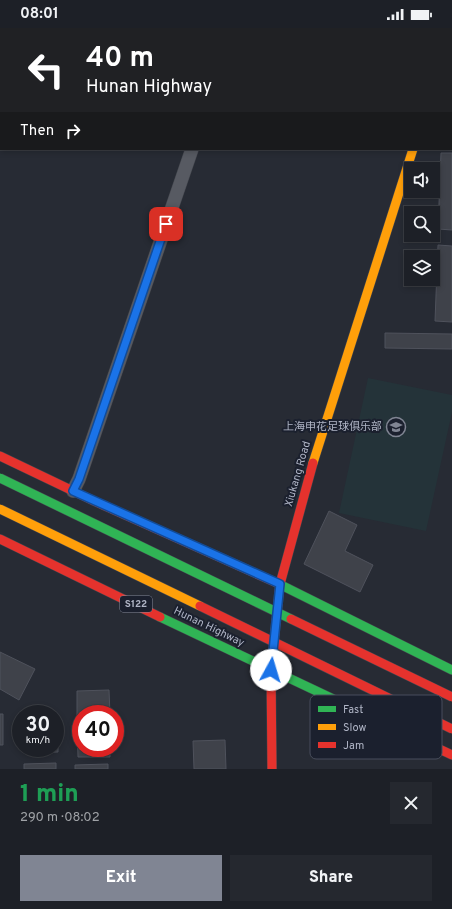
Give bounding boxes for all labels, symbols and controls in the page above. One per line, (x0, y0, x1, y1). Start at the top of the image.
text: 08:01 (20, 5, 59, 24)
text: 40 m (86, 41, 154, 77)
icon: left (20, 44, 72, 96)
text: Hunan Highway (86, 76, 212, 99)
icon: right (62, 120, 84, 142)
text: Then (20, 122, 54, 141)
map controls (404, 162, 440, 286)
button: sound (404, 162, 440, 198)
button: search (404, 206, 440, 242)
pin (149, 207, 183, 241)
icon: arrive (155, 213, 177, 235)
button: layers (404, 250, 440, 286)
school or university icon: 上海申花足球俱乐部 (385, 416, 407, 438)
place label: 上海申花足球俱乐部 (283, 420, 382, 434)
street label: Xiukang Road (282, 440, 314, 508)
road number: S122 (120, 596, 152, 612)
street label: Hunan Highway (171, 604, 247, 650)
position arrow (250, 649, 292, 691)
legend (310, 695, 442, 759)
text: Fast (343, 703, 363, 717)
speed limit sign: 40 (72, 705, 124, 757)
text: 30 (26, 713, 50, 739)
text: Slow (343, 721, 366, 735)
text: km/h (26, 734, 50, 747)
text: Jam (343, 739, 364, 753)
text: 1 min (20, 780, 79, 810)
button: close (390, 782, 432, 824)
text: 290 m · 08:02 (20, 810, 100, 826)
button: Exit (20, 855, 222, 901)
button: Share (230, 855, 432, 901)

